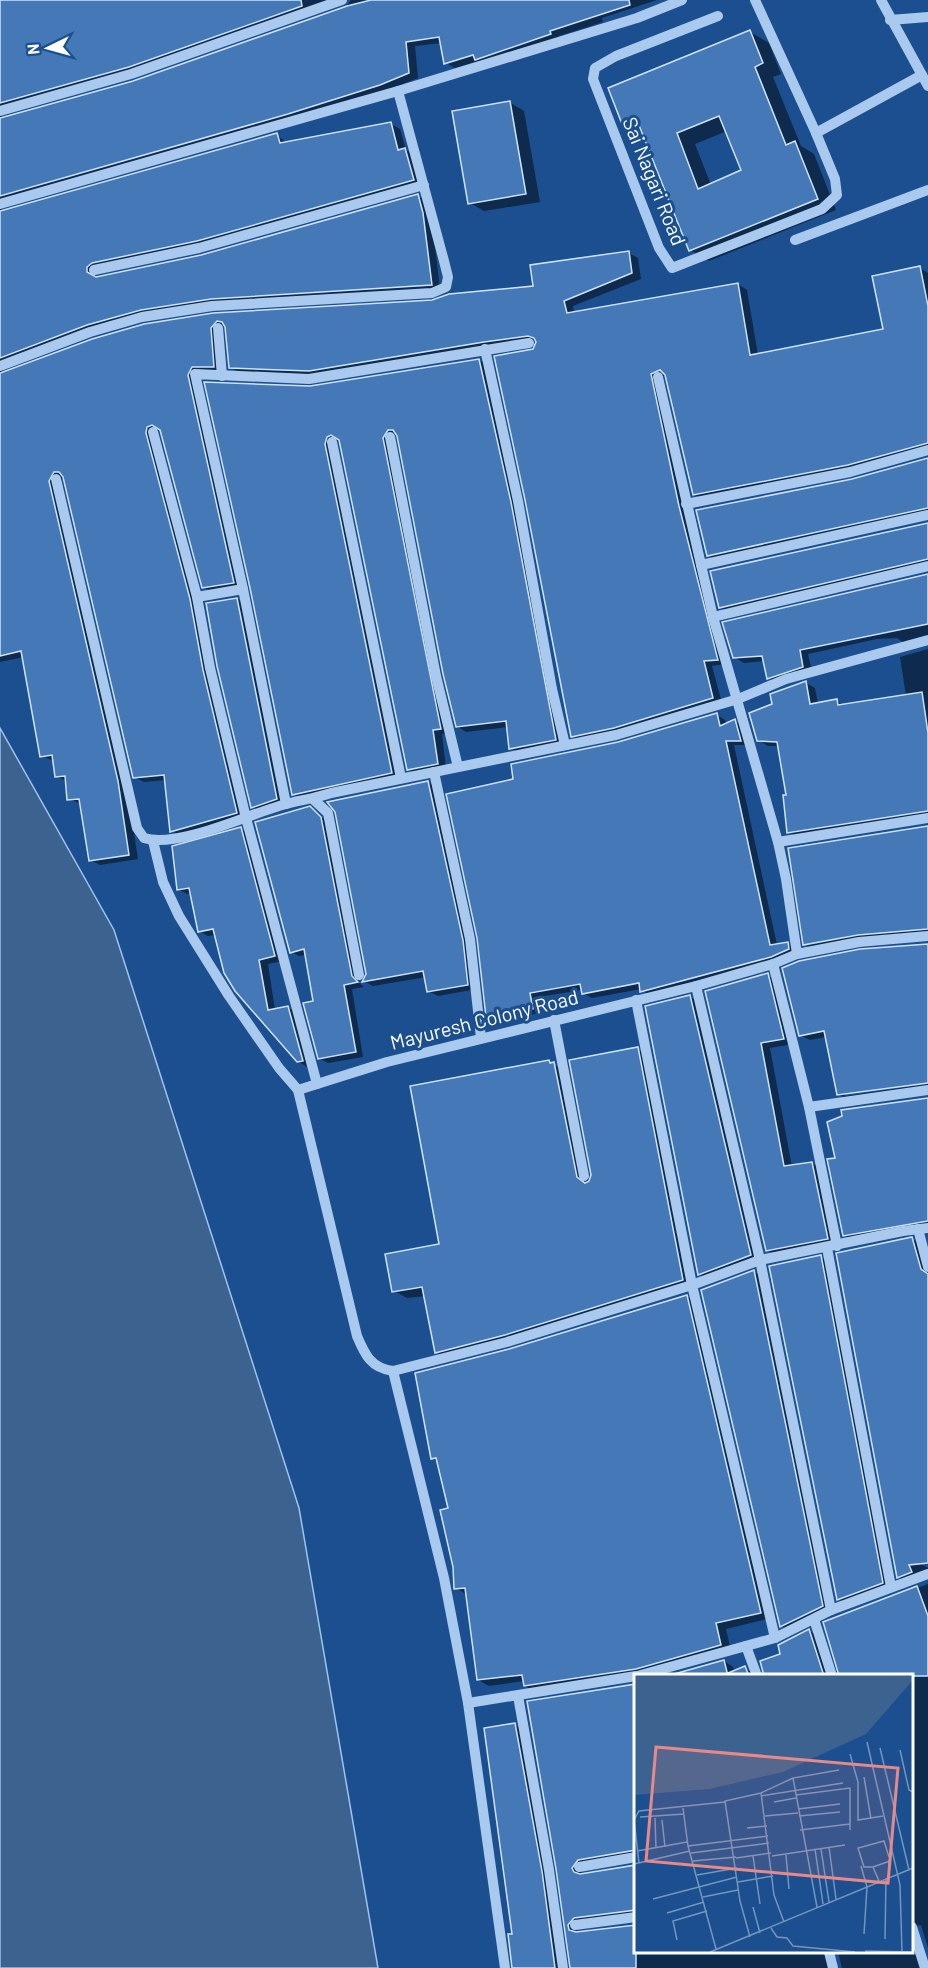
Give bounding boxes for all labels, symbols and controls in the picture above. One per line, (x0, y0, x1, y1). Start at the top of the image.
north arrow (18, 18, 78, 78)
text: N (23, 43, 42, 55)
street label: Sai Nagari Road (618, 113, 692, 249)
street label: Mayuresh Colony Road (387, 984, 581, 1054)
inset map (634, 1674, 913, 1953)

